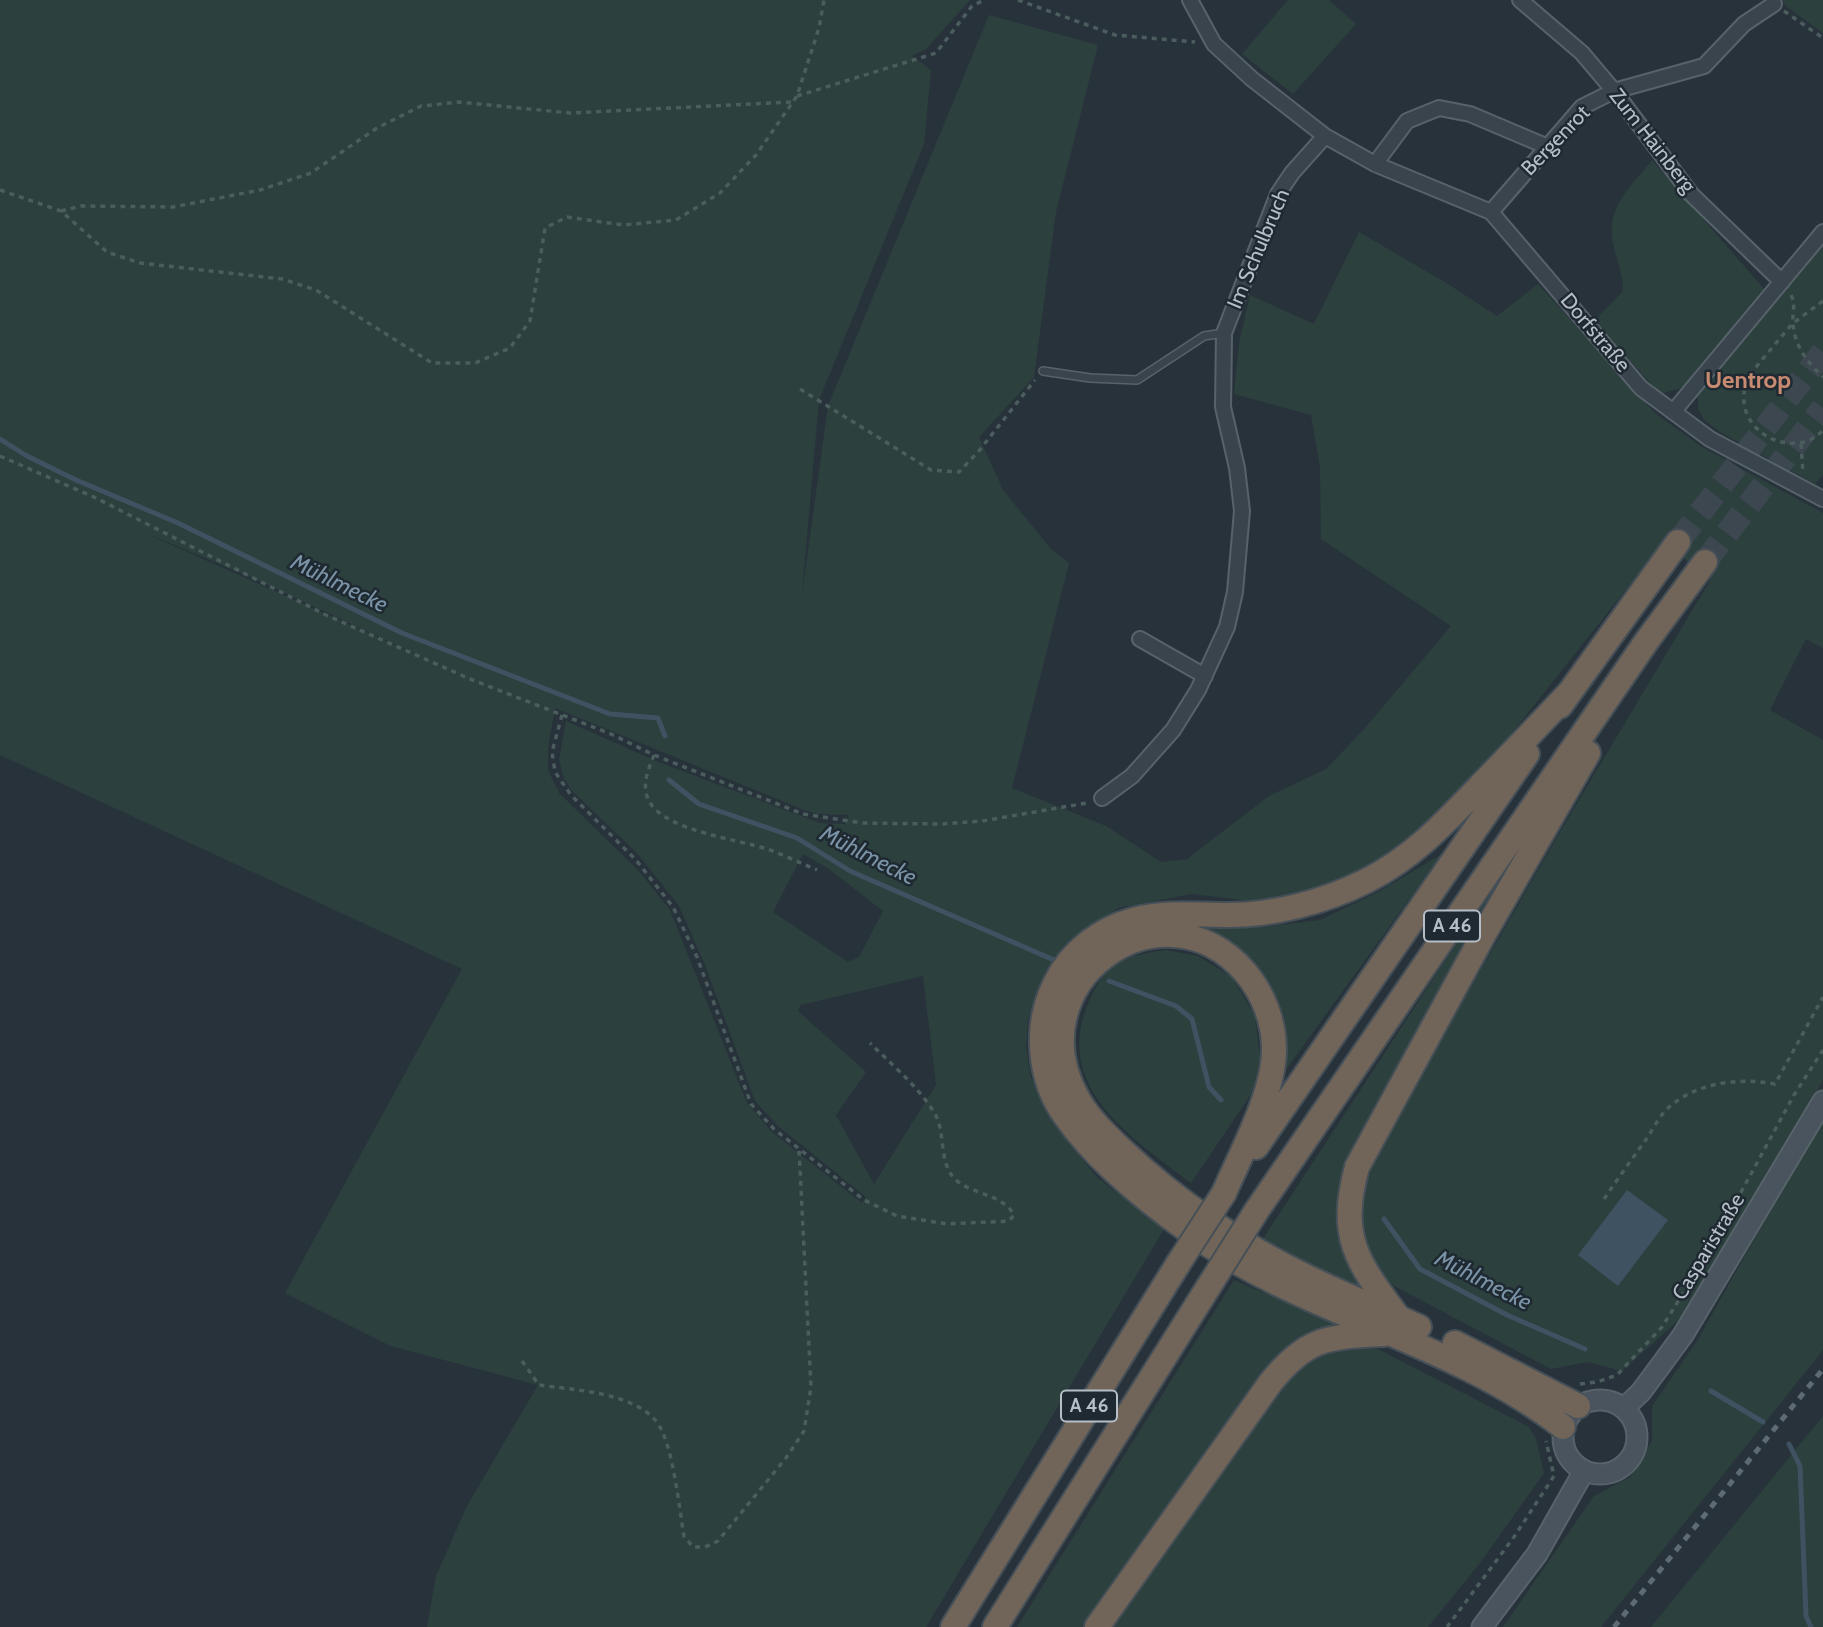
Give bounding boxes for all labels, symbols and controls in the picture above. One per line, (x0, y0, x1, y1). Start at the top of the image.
street label: Zum Hainberg (1604, 84, 1700, 198)
street label: Bergenrot (1517, 101, 1595, 181)
street label: Im Schulbruch (1222, 185, 1296, 313)
street label: Dorfstraße (1555, 288, 1635, 378)
district label: Uentrop (1705, 367, 1791, 395)
water label: Mühlmecke (286, 549, 392, 619)
water label: Mühlmecke (815, 820, 921, 892)
road number: A 46 (1424, 910, 1480, 942)
street label: Casparistraße (1667, 1189, 1751, 1305)
water label: Mühlmecke (1430, 1245, 1536, 1317)
road number: A 46 (1061, 1390, 1117, 1422)

